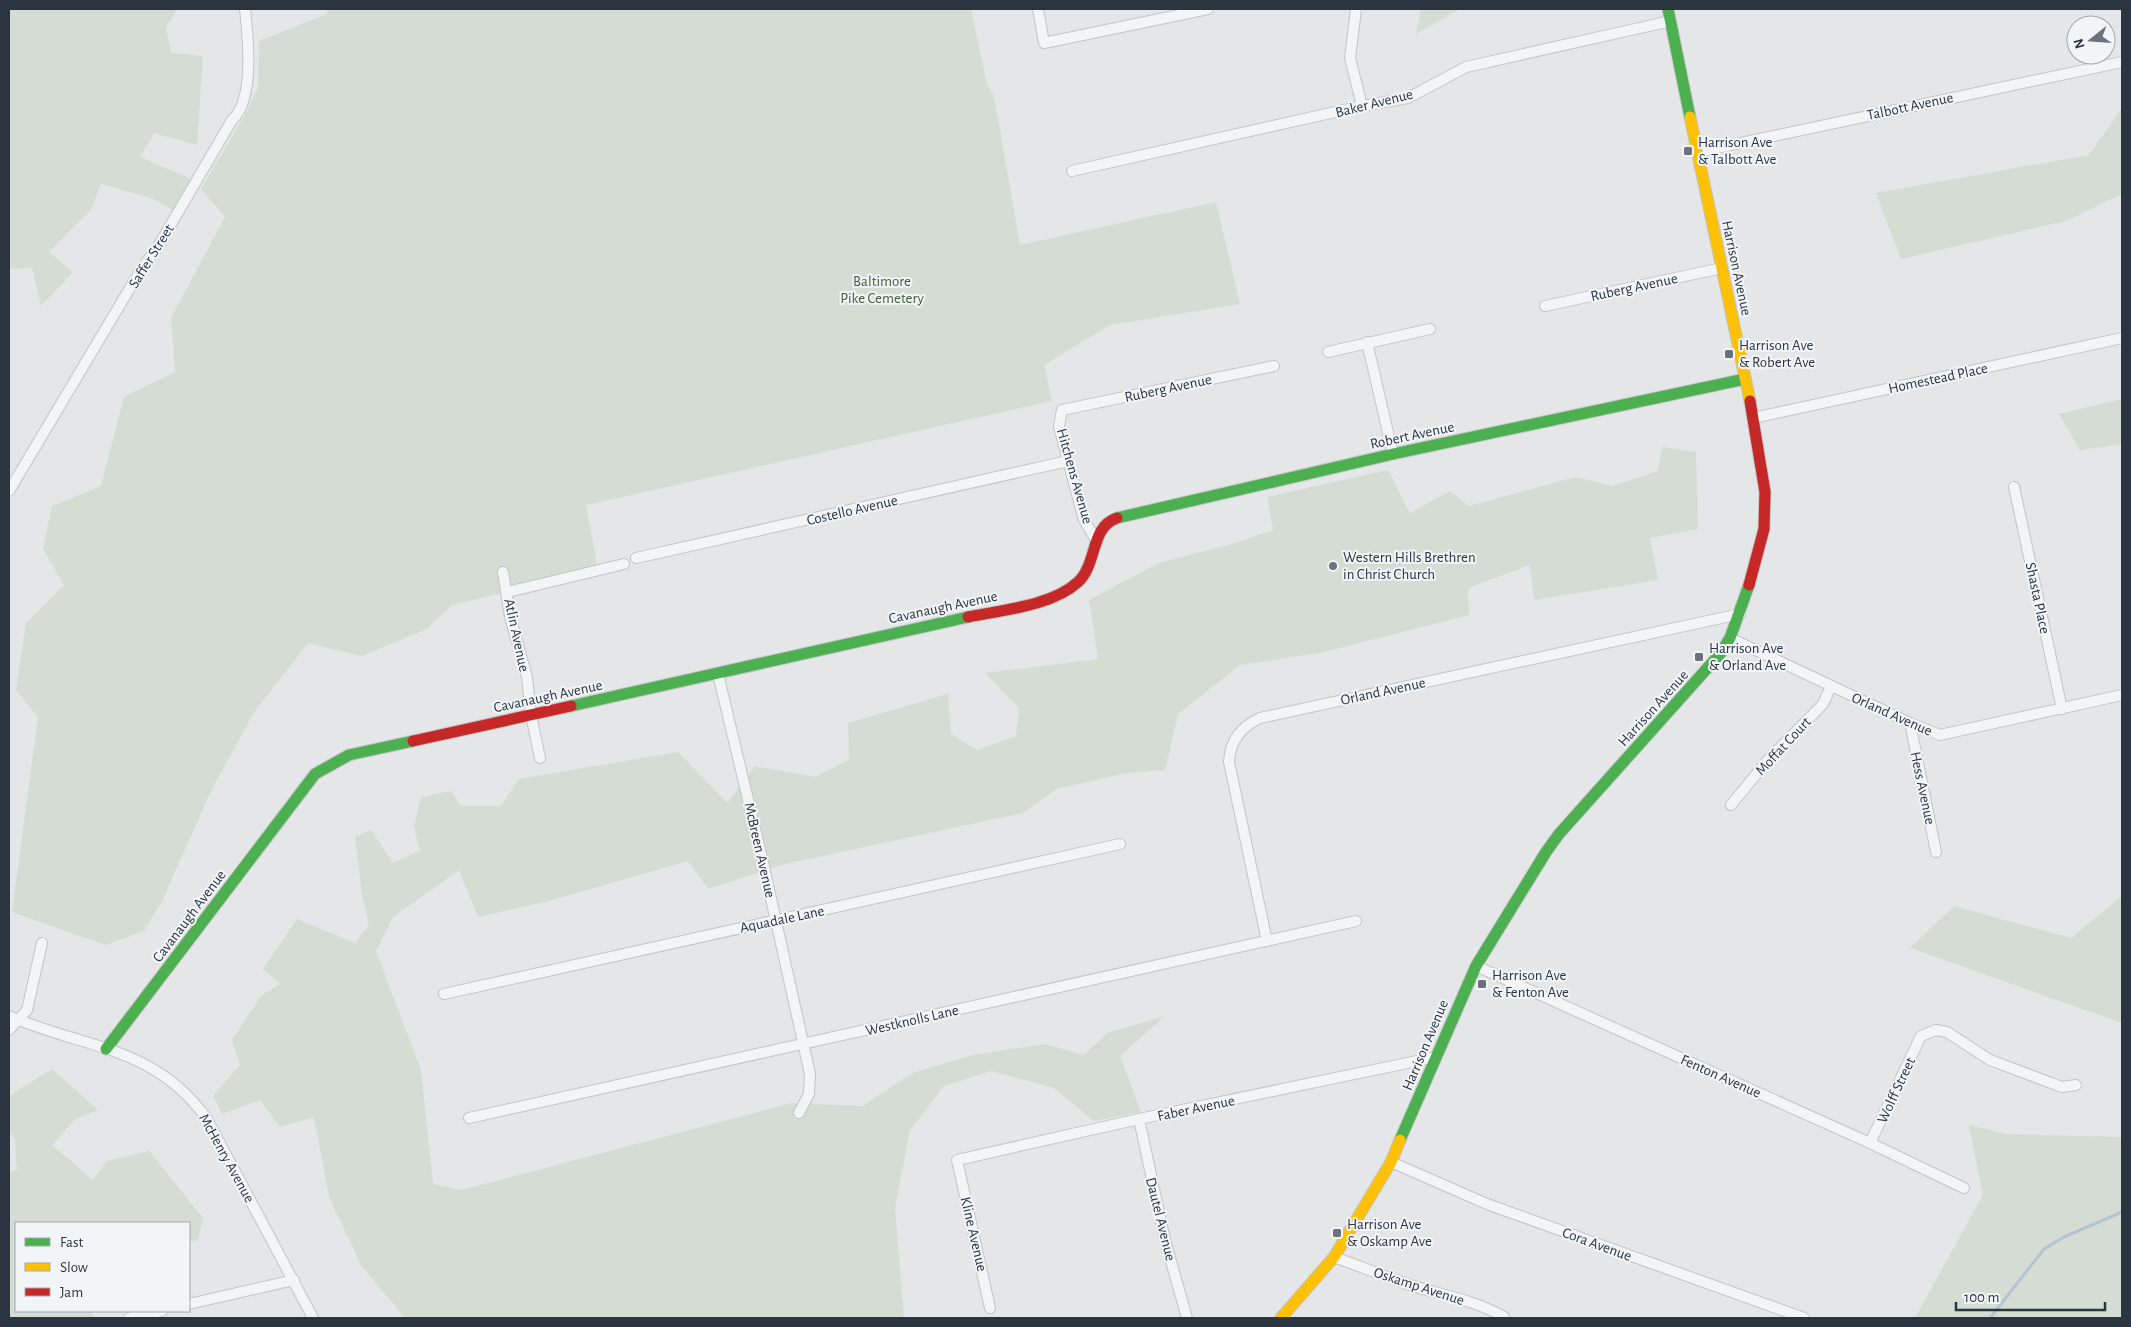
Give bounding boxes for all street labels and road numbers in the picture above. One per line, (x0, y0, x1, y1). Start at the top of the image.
street label: Baker Avenue (1334, 87, 1415, 120)
street label: Talbott Avenue (1866, 90, 1955, 123)
street label: Harrison Avenue (1719, 219, 1754, 317)
street label: Saffer Street (126, 222, 177, 291)
street label: Ruberg Avenue (1589, 271, 1679, 304)
street label: Homestead Place (1887, 361, 1989, 396)
street label: Ruberg Avenue (1123, 372, 1213, 405)
street label: Robert Avenue (1369, 419, 1456, 452)
street label: Hitchens Avenue (1054, 427, 1095, 526)
street label: Costello Avenue (805, 493, 899, 528)
street label: Shasta Place (2023, 561, 2052, 635)
street label: Cavanaugh Avenue (887, 589, 999, 626)
street label: Atlin Avenue (501, 597, 532, 673)
street label: Harrison Avenue (1615, 667, 1691, 749)
street label: Orland Avenue (1339, 675, 1427, 708)
street label: Cavanaugh Avenue (492, 678, 604, 715)
street label: Orland Avenue (1849, 690, 1934, 739)
street label: Moffat Court (1753, 714, 1814, 778)
street label: Hess Avenue (1907, 750, 1938, 826)
street label: McBreen Avenue (741, 801, 778, 899)
street label: Cavanaugh Avenue (150, 867, 229, 965)
street label: Aquadale Lane (738, 903, 826, 936)
street label: Harrison Avenue (1400, 998, 1451, 1093)
street label: Westknolls Lane (864, 1002, 960, 1038)
street label: Fenton Avenue (1678, 1052, 1763, 1101)
street label: Wolff Street (1875, 1055, 1918, 1125)
street label: Faber Avenue (1156, 1093, 1236, 1124)
street label: McHenry Avenue (196, 1111, 257, 1205)
street label: Dautel Avenue (1143, 1176, 1178, 1263)
street label: Kline Avenue (958, 1195, 989, 1273)
street label: Cora Avenue (1560, 1225, 1634, 1264)
street label: Oskamp Avenue (1372, 1265, 1466, 1308)

